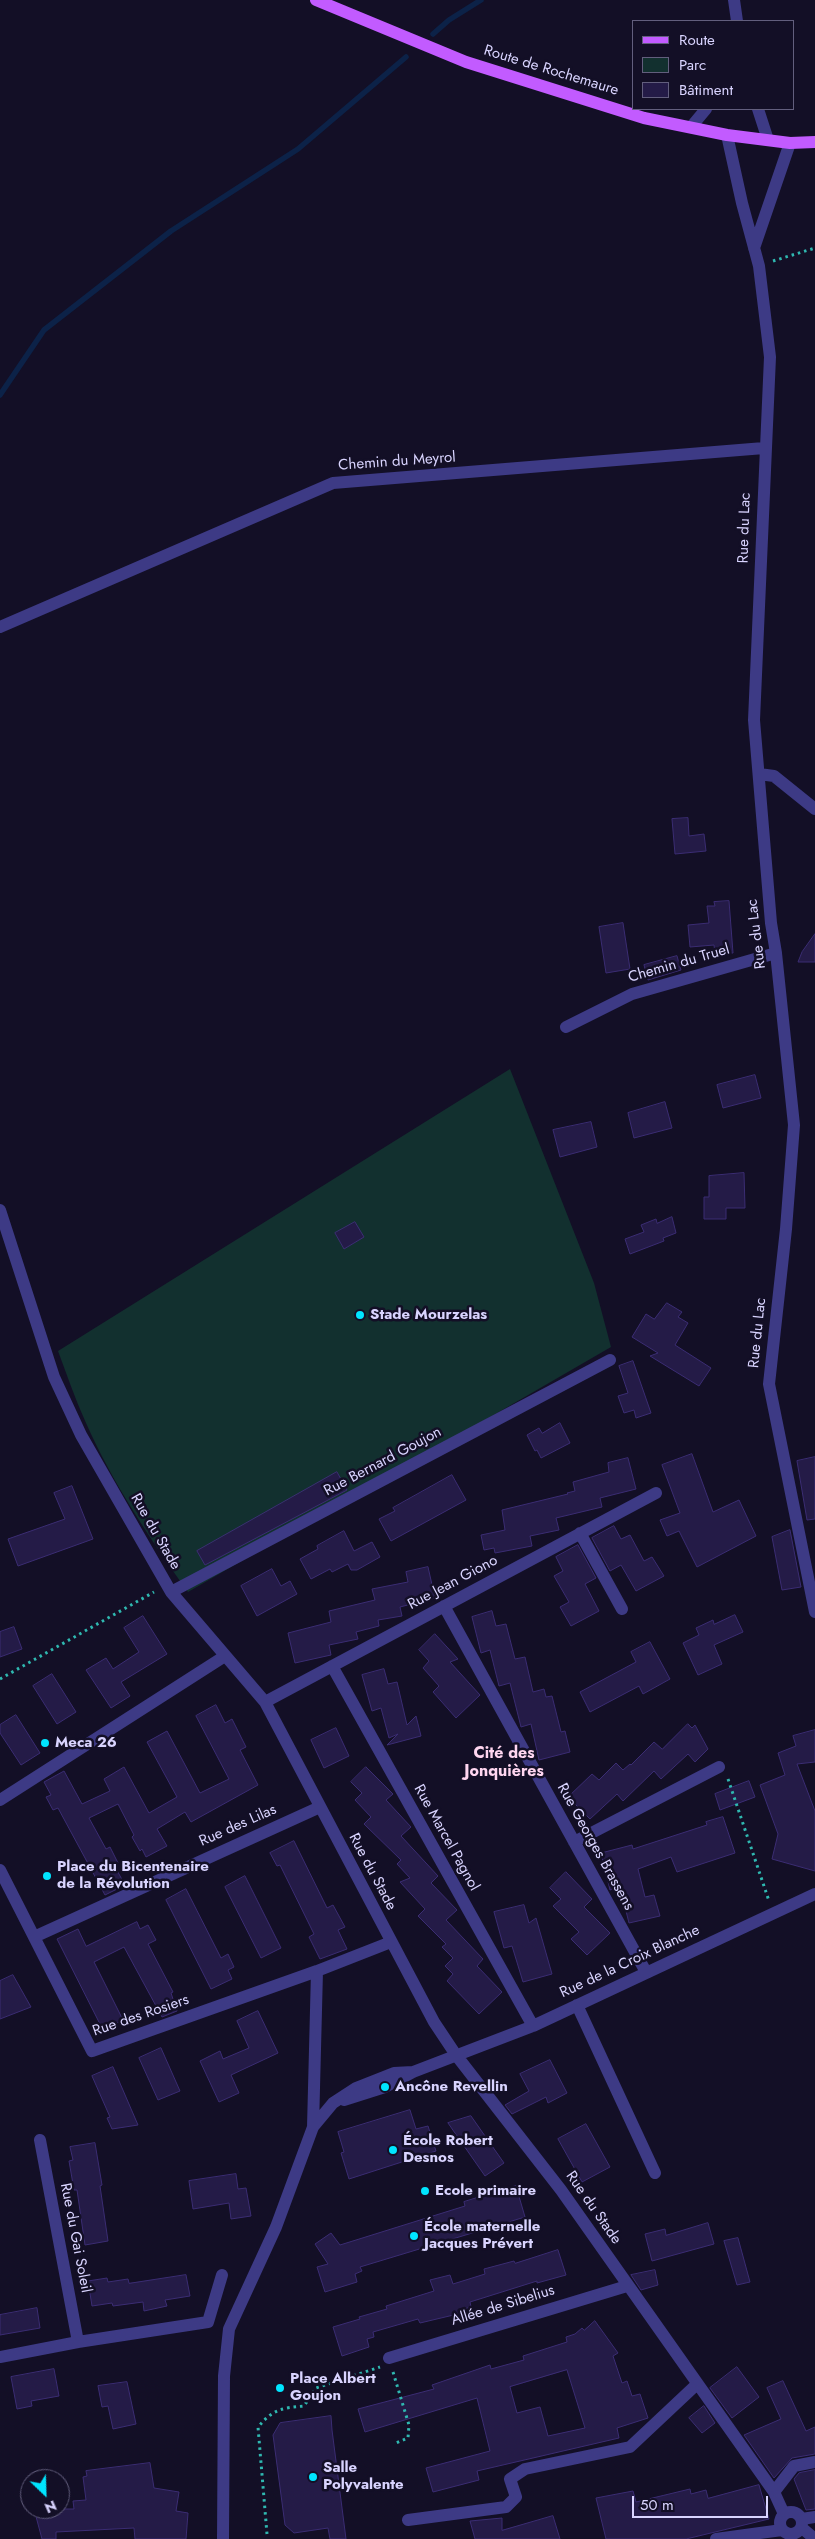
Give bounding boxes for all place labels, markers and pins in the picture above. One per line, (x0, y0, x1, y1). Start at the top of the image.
place label: Stade Mourzelas (370, 1306, 487, 1324)
marker: Stade Mourzelas (354, 1309, 366, 1321)
place label: Meca 26 (55, 1734, 117, 1752)
marker: Meca 26 (39, 1737, 51, 1749)
place label: Place du Bicentenaire de la Révolution (57, 1858, 209, 1893)
marker: Place du Bicentenaire de la Révolution (41, 1870, 53, 1882)
place label: Ancône Revellin (395, 2078, 508, 2096)
marker: Ancône Revellin (379, 2081, 391, 2093)
place label: École Robert Desnos (403, 2132, 493, 2167)
marker: École Robert Desnos (387, 2144, 399, 2156)
place label: Ecole primaire (435, 2182, 536, 2200)
marker: Ecole primaire (419, 2185, 431, 2197)
place label: École maternelle Jacques Prévert (424, 2218, 540, 2253)
marker: École maternelle Jacques Prévert (408, 2230, 420, 2242)
place label: Place Albert Goujon (290, 2370, 376, 2405)
marker: Place Albert Goujon (274, 2382, 286, 2394)
place label: Salle Polyvalente (323, 2459, 404, 2494)
marker: Salle Polyvalente (307, 2471, 319, 2483)

